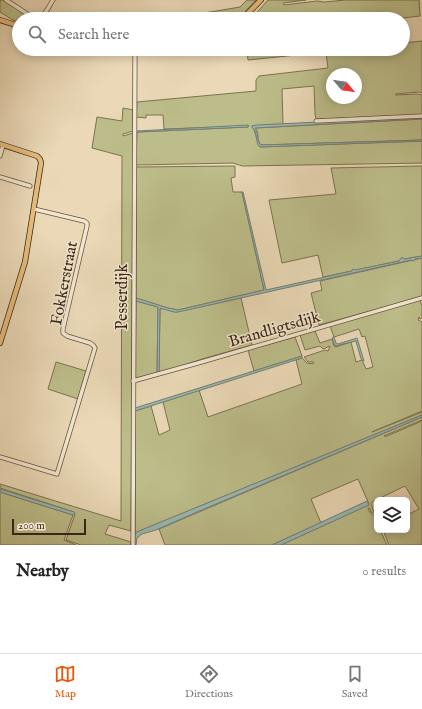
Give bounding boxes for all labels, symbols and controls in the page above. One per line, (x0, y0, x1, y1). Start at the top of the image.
search box (12, 12, 410, 56)
icon: search (26, 23, 48, 45)
text: Search here (58, 25, 129, 44)
north arrow (326, 68, 362, 104)
street label: Fokkerstraat (47, 239, 83, 327)
street label: Pesserdijk (113, 264, 133, 330)
street label: Brandligtsdijk (227, 307, 323, 352)
map controls (374, 497, 410, 533)
button: layers (374, 497, 410, 533)
scale bar (12, 517, 86, 536)
text: 200 m (18, 519, 45, 533)
text: Nearby (16, 561, 69, 582)
text: 0 results (362, 563, 406, 580)
tab: Map (54, 663, 76, 701)
tab: Directions (185, 663, 233, 701)
tab: Saved (342, 663, 368, 701)

